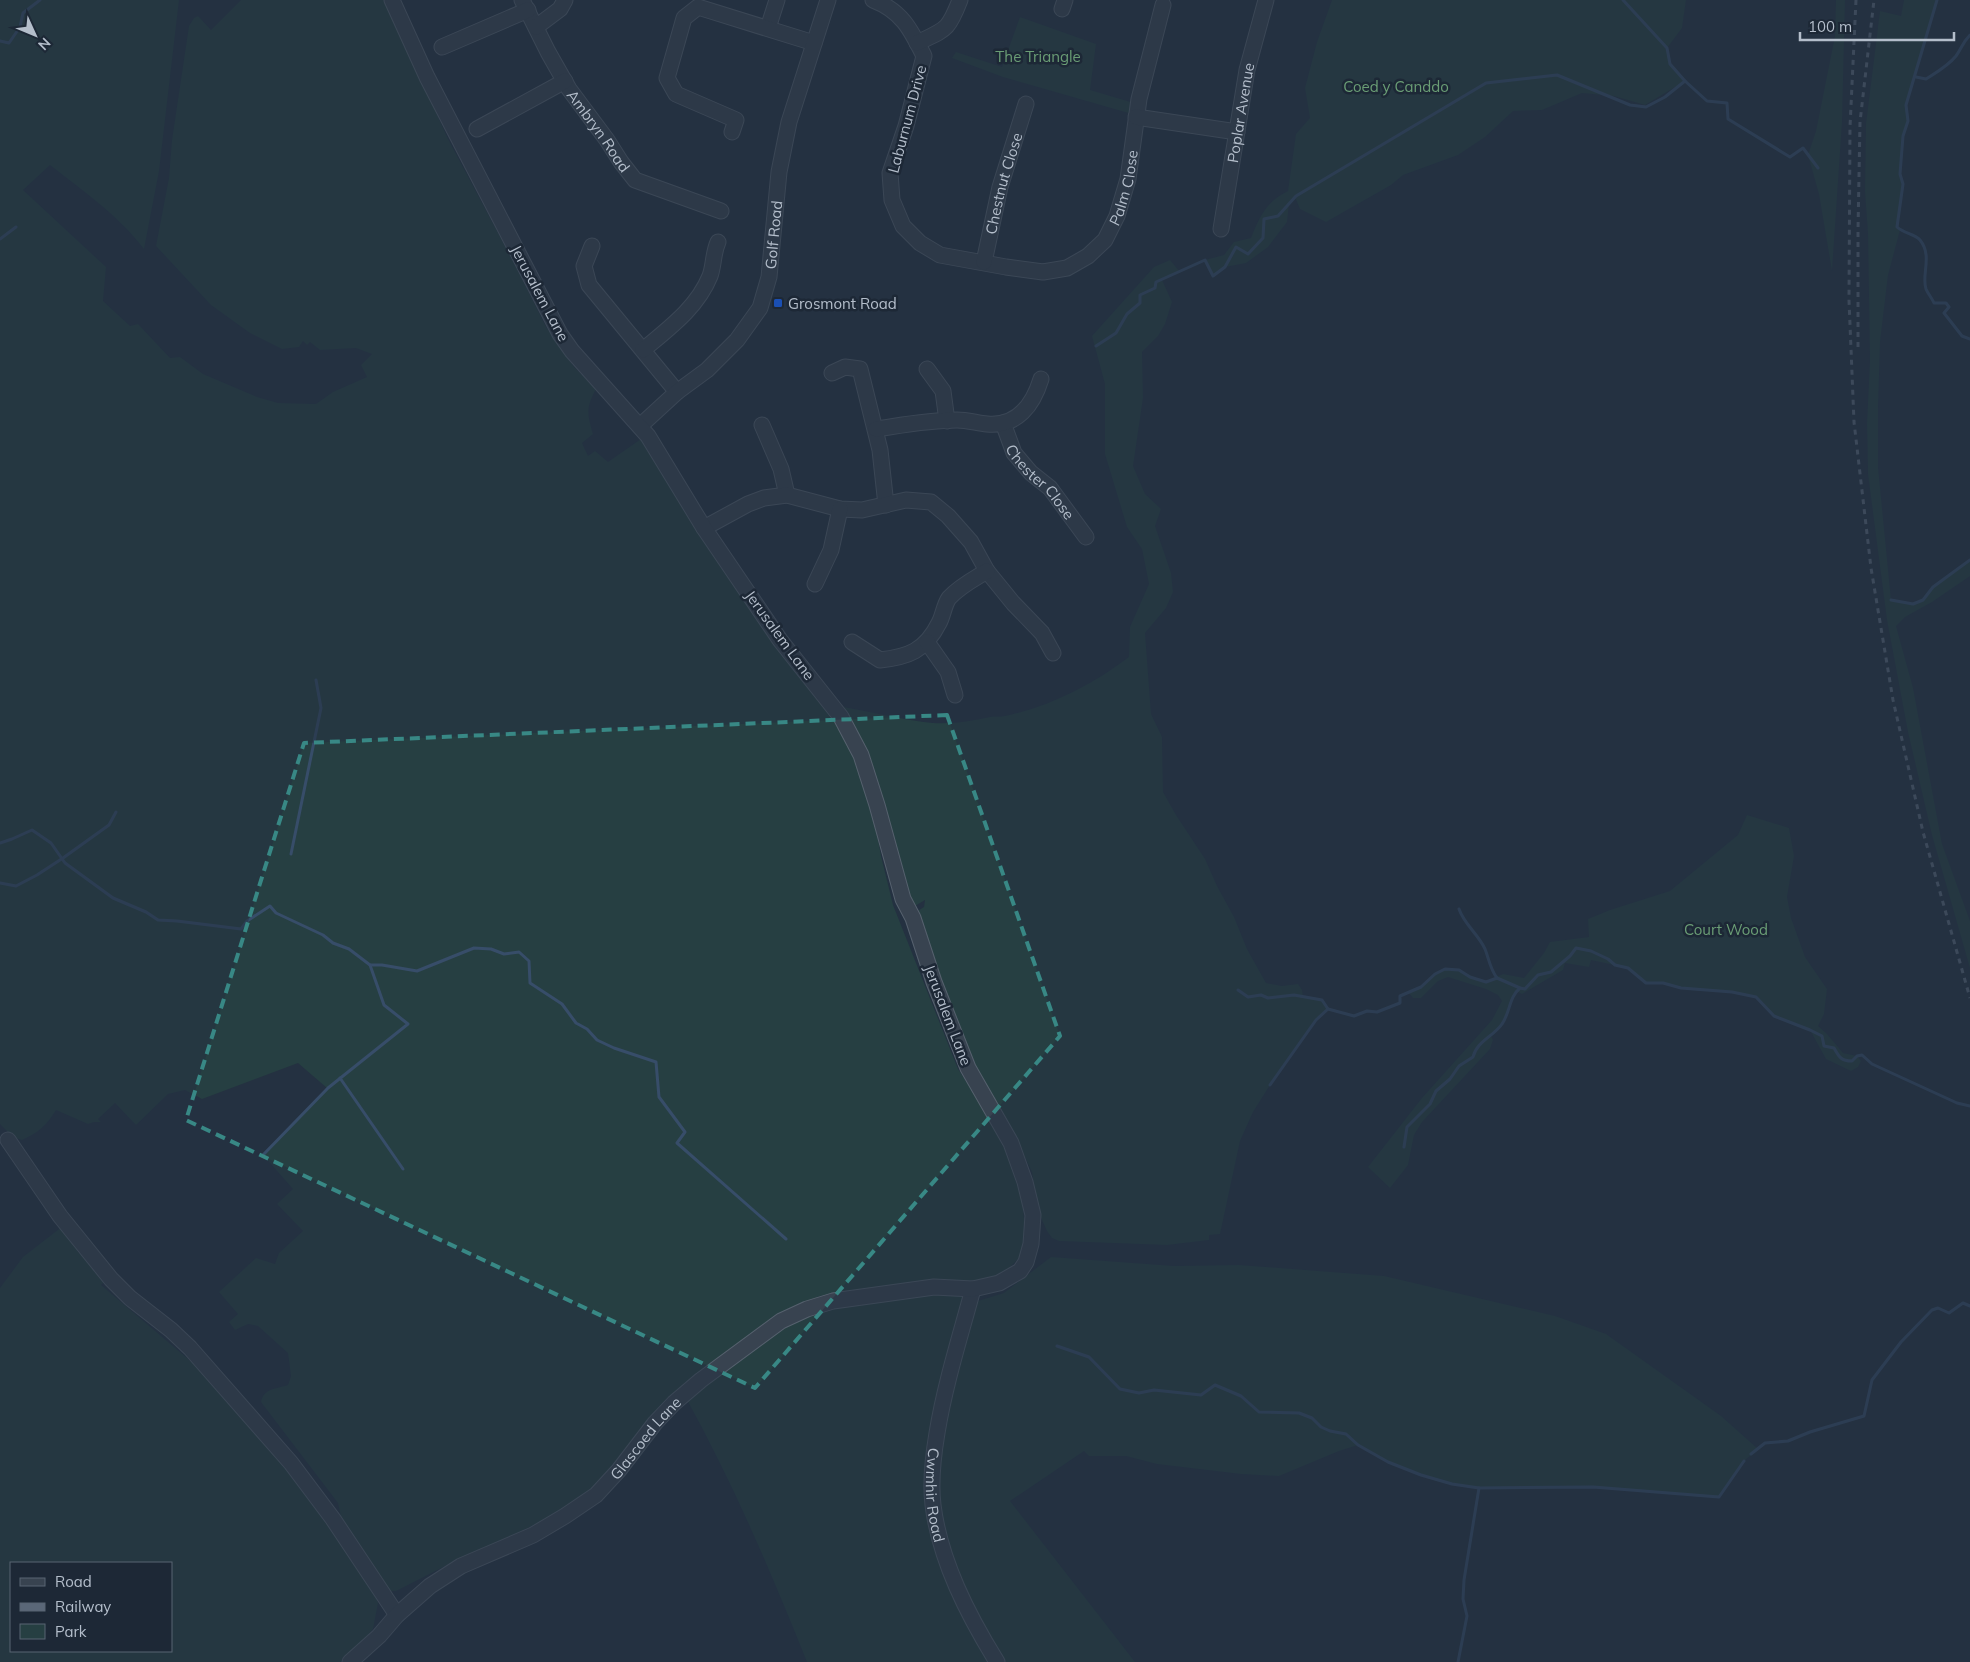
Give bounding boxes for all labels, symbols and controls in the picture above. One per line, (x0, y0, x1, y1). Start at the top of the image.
north arrow (10, 10, 60, 60)
scale bar (1800, 10, 1954, 42)
text: 100 m (1808, 17, 1852, 36)
text: N (34, 34, 54, 54)
park label: The Triangle (995, 47, 1081, 66)
street label: Poplar Avenue (1222, 60, 1258, 164)
street label: Laburnum Drive (883, 63, 931, 175)
park label: Coed y Canddo (1343, 77, 1449, 96)
street label: Ambryn Road (563, 86, 635, 176)
street label: Chestnut Close (981, 130, 1026, 236)
street label: Palm Close (1104, 149, 1141, 229)
street label: Golf Road (760, 200, 786, 270)
street label: Jerusalem Lane (507, 241, 573, 345)
place label: Grosmont Road (788, 294, 897, 313)
marker: Grosmont Road (772, 297, 784, 309)
street label: Chester Close (1002, 442, 1079, 523)
street label: Jerusalem Lane (741, 586, 819, 684)
park label: Court Wood (1684, 920, 1768, 939)
street label: Jerusalem Lane (920, 962, 976, 1068)
street label: Glascoed Lane (606, 1392, 685, 1483)
street label: Cwmhir Road (922, 1447, 950, 1544)
legend (10, 1562, 172, 1652)
text: Road (55, 1572, 92, 1591)
text: Railway (55, 1597, 111, 1616)
text: Park (55, 1622, 87, 1641)

